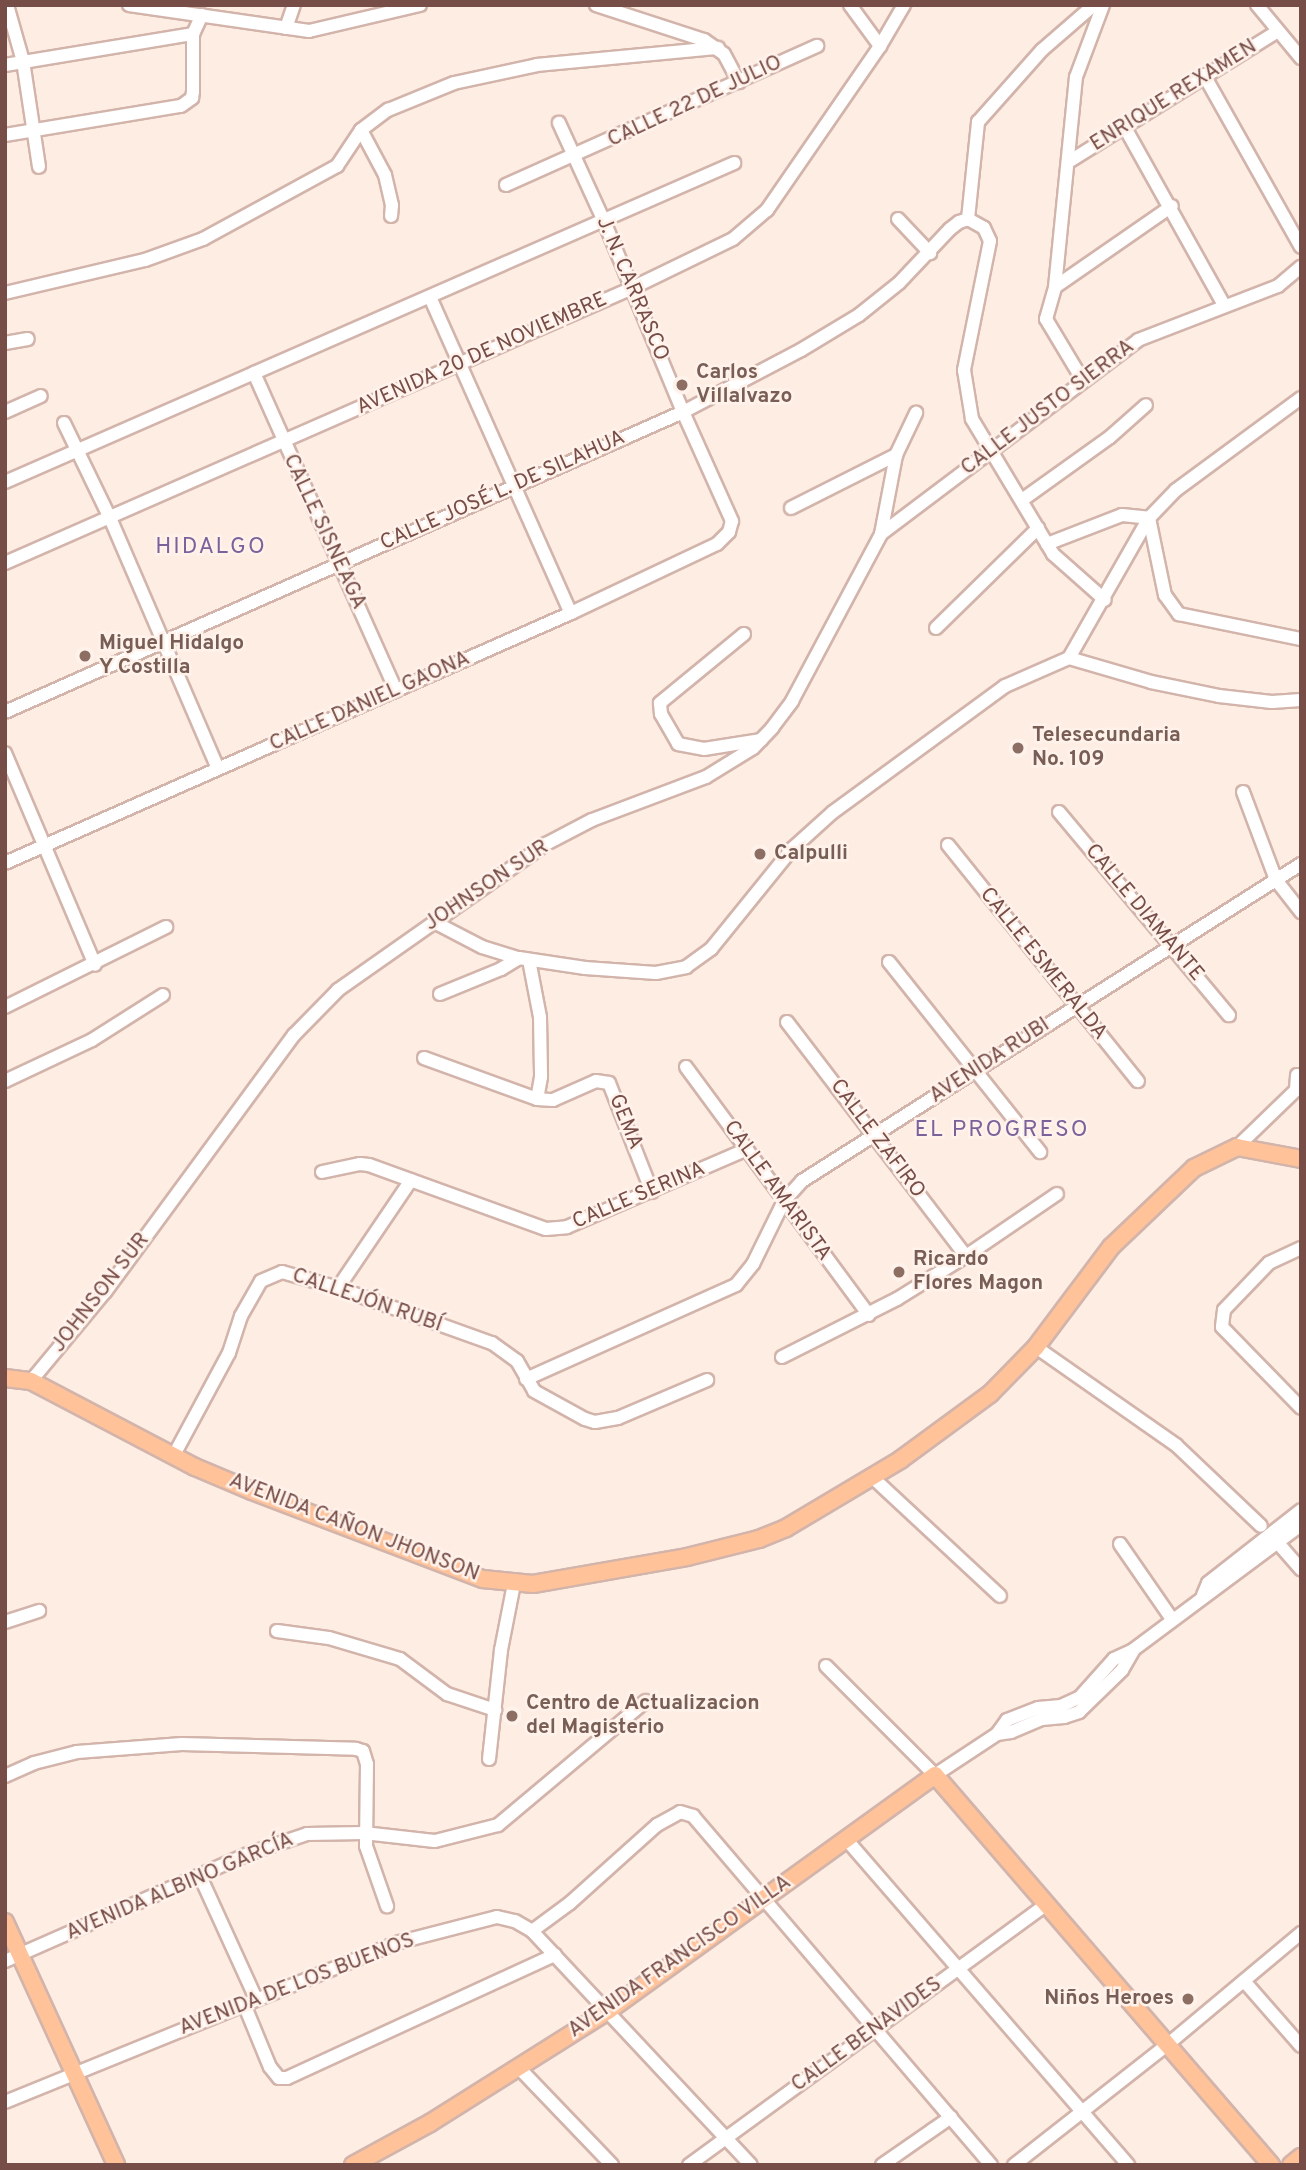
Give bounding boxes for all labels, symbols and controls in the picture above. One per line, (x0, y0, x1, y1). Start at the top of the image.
street label: ENRIQUE REXAMEN (1086, 35, 1262, 157)
street label: CALLE 22 DE JULIO (604, 51, 786, 153)
street label: J. N. CARRASCO (590, 213, 674, 365)
street label: AVENIDA 20 DE NOVIEMBRE (352, 287, 612, 421)
street label: CALLE JUSTO SIERRA (956, 335, 1140, 481)
place label: Carlos Villalvazo (696, 360, 792, 410)
marker: Carlos Villalvazo (674, 377, 690, 393)
street label: CALLE JOSÉ L. DE SILAHUA (377, 426, 629, 556)
street label: CALLE SISNEAGA (277, 450, 371, 614)
district label: HIDALGO (156, 534, 266, 562)
place label: Miguel Hidalgo Y Costilla (99, 631, 244, 681)
street label: CALLE DANIEL GAONA (266, 646, 474, 758)
marker: Miguel Hidalgo Y Costilla (77, 648, 93, 664)
place label: Telesecundaria No. 109 (1032, 723, 1181, 773)
marker: Telesecundaria No. 109 (1010, 740, 1026, 756)
street label: JOHNSON SUR (420, 835, 554, 937)
street label: CALLE DIAMANTE (1079, 839, 1209, 987)
place label: Calpulli (774, 841, 848, 867)
marker: Calpulli (752, 846, 768, 862)
street label: CALLE ESMERALDA (974, 883, 1112, 1045)
street label: AVENIDA RUBI (925, 1013, 1055, 1109)
street label: CALLE ZAFIRO (824, 1075, 930, 1203)
street label: GEMA (603, 1091, 647, 1153)
street label: CALLE AMARISTA (717, 1116, 837, 1266)
district label: EL PROGRESO (916, 1117, 1088, 1145)
street label: CALLE SERINA (569, 1157, 709, 1235)
street label: JOHNSON SUR (46, 1228, 156, 1358)
place label: Ricardo Flores Magon (913, 1247, 1043, 1297)
street label: CALLEJÓN RUBÍ (289, 1263, 445, 1339)
marker: Ricardo Flores Magon (891, 1264, 907, 1280)
street label: AVENIDA CAÑON JHONSON (225, 1468, 483, 1588)
place label: Centro de Actualizacion del Magisterio (526, 1691, 761, 1741)
marker: Centro de Actualizacion del Magisterio (504, 1708, 520, 1724)
street label: AVENIDA ALBINO GARCÍA (62, 1827, 298, 1947)
street label: AVENIDA FRANCISCO VILLA (563, 1870, 797, 2044)
street label: AVENIDA DE LOS BUENOS (175, 1928, 419, 2042)
street label: CALLE BENAVIDES (787, 1972, 947, 2098)
place label: Niños Heroes (1044, 1986, 1174, 2012)
marker: Niños Heroes (1180, 1991, 1196, 2007)

